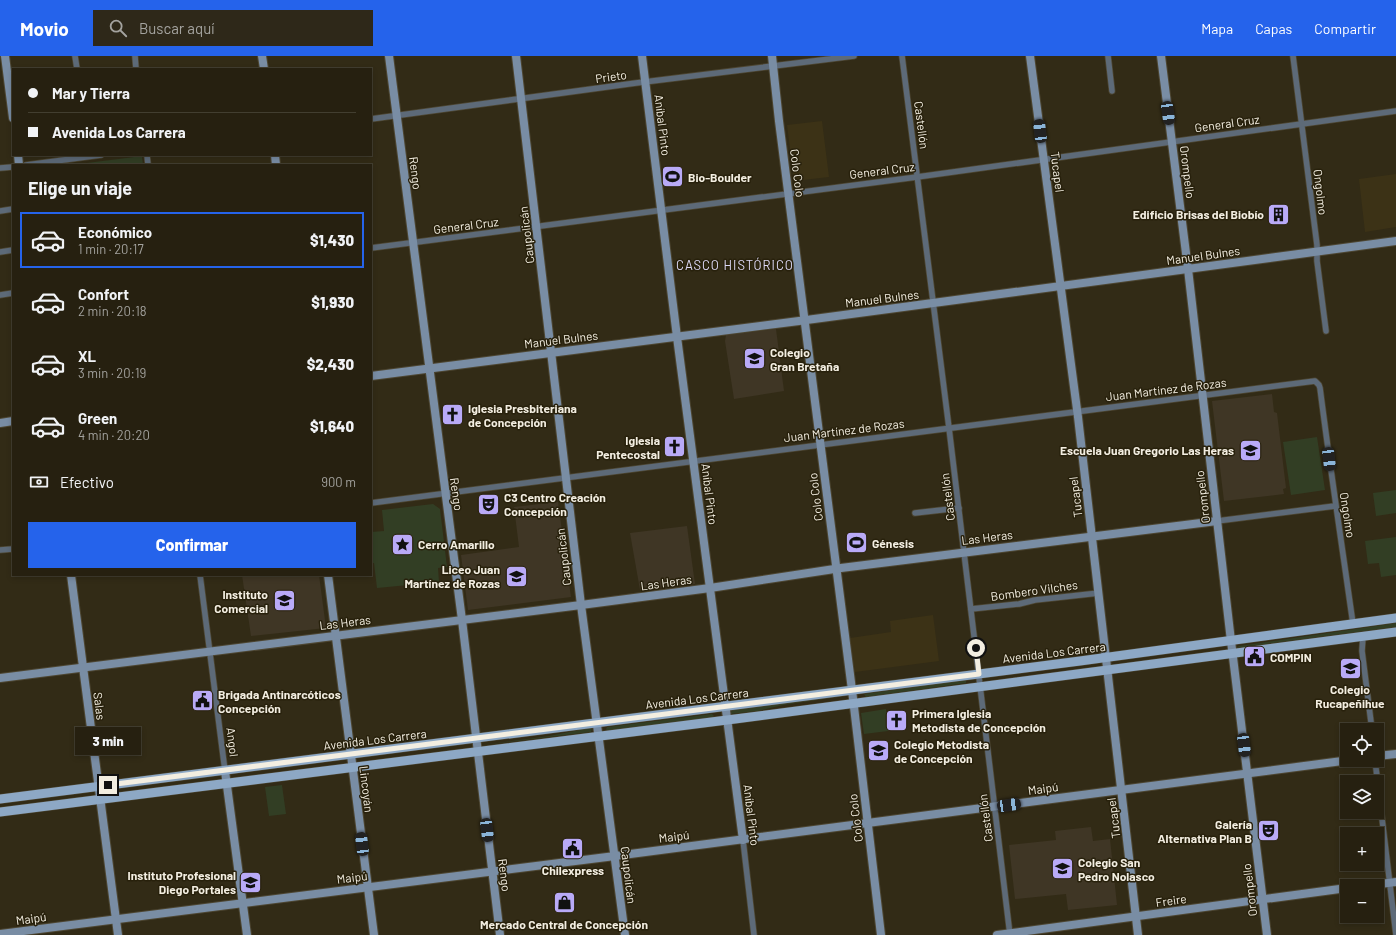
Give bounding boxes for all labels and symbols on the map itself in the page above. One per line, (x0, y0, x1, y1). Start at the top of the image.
street label: Prieto (594, 67, 628, 85)
street label: Aníbal Pinto (652, 94, 674, 156)
street label: Castellón (912, 100, 932, 150)
car (1160, 100, 1176, 126)
street label: General Cruz (1194, 112, 1260, 134)
car (1033, 118, 1047, 144)
street label: Orompello (1178, 145, 1198, 199)
street label: Colo Colo (788, 148, 808, 198)
street label: Tucapel (1049, 151, 1067, 193)
street label: Rengo (407, 156, 425, 190)
street label: General Cruz (849, 159, 915, 181)
sports icon: Bio-Boulder (660, 164, 686, 190)
street label: Ongolmo (1311, 168, 1331, 216)
place label: Bio-Boulder (688, 170, 752, 184)
building icon: Edificio Brisas del Biobío (1266, 201, 1292, 227)
street label: Caupolicán (516, 206, 536, 264)
place label: Edificio Brisas del Biobío (1133, 207, 1264, 221)
street label: General Cruz (433, 214, 499, 236)
street label: Manuel Bulnes (1165, 243, 1241, 267)
district label: CASCO HISTÓRICO (676, 257, 794, 273)
street label: Manuel Bulnes (844, 287, 920, 309)
street label: Manuel Bulnes (523, 328, 599, 350)
place label: Colegio Gran Bretaña (770, 345, 839, 373)
school or university icon: Colegio Gran Bretaña (741, 346, 767, 372)
street label: Juan Martínez de Rozas (1105, 375, 1227, 403)
place label: Iglesia Presbiteriana de Concepción (468, 401, 577, 429)
church icon: Iglesia Presbiteriana de Concepción (439, 402, 465, 428)
street label: Juan Martínez de Rozas (783, 416, 905, 444)
place label: Iglesia Pentecostal (596, 433, 660, 461)
church icon: Iglesia Pentecostal (662, 434, 688, 460)
school or university icon: Escuela Juan Gregorio Las Heras (1237, 437, 1263, 463)
place label: Escuela Juan Gregorio Las Heras (1060, 443, 1234, 457)
car (1322, 446, 1336, 472)
street label: Aníbal Pinto (699, 463, 721, 525)
street label: Orompello (1192, 470, 1212, 524)
street label: Colo Colo (805, 472, 825, 522)
street label: Castellón (937, 472, 957, 522)
street label: Tucapel (1066, 476, 1084, 518)
street label: Rengo (448, 477, 466, 511)
place label: C3 Centro Creación Concepción (504, 490, 606, 518)
theatre icon: C3 Centro Creación Concepción (476, 491, 502, 517)
street label: Ongolmo (1337, 491, 1359, 539)
street label: Las Heras (961, 527, 1014, 547)
street label: Caupolicán (553, 528, 573, 586)
sports icon: Génesis (843, 530, 869, 556)
place icon: Cerro Amarillo (389, 531, 415, 557)
place label: Génesis (872, 536, 914, 550)
place label: Cerro Amarillo (418, 537, 495, 551)
place label: Liceo Juan Martínez de Rozas (404, 562, 500, 590)
school or university icon: Liceo Juan Martínez de Rozas (503, 563, 529, 589)
street label: Las Heras (639, 571, 693, 593)
street label: Bombero Vilches (990, 577, 1079, 603)
place label: Instituto Comercial (214, 587, 268, 615)
school or university icon: Instituto Comercial (271, 588, 297, 614)
street label: Las Heras (319, 612, 372, 632)
route start (967, 639, 985, 657)
street label: Avenida Los Carrera (1002, 639, 1106, 665)
public building icon: COMPIN (1241, 644, 1267, 670)
place label: COMPIN (1270, 650, 1312, 664)
school or university icon: Colegio Rucapeñihue (1337, 655, 1363, 681)
place label: Colegio Rucapeñihue (1315, 682, 1385, 710)
street label: Avenida Los Carrera (645, 685, 749, 711)
place label: Brigada Antinarcóticos Concepción (218, 687, 341, 715)
public building icon: Brigada Antinarcóticos Concepción (189, 688, 215, 714)
street label: Salas (91, 691, 109, 721)
place label: Primera Iglesia Metodista de Concepción (912, 706, 1046, 734)
church icon: Primera Iglesia Metodista de Concepción (883, 707, 909, 733)
street label: Avenida Los Carrera (323, 726, 427, 752)
callout: 3 min (75, 727, 141, 755)
street label: Angol (224, 727, 242, 757)
car (1237, 732, 1251, 758)
place label: Colegio Metodista de Concepción (894, 737, 989, 765)
school or university icon: Colegio Metodista de Concepción (865, 738, 891, 764)
street label: Lincoyán (357, 765, 377, 813)
route end (99, 776, 117, 794)
street label: Maipú (1027, 779, 1059, 797)
street label: Aníbal Pinto (741, 784, 763, 846)
street label: Colo Colo (845, 793, 865, 843)
street label: Castellón (975, 793, 995, 843)
car (996, 797, 1022, 813)
street label: Tucapel (1104, 797, 1122, 839)
car (480, 817, 494, 843)
place label: Galería Alternativa Plan B (1158, 817, 1252, 845)
theatre icon: Galería Alternativa Plan B (1255, 818, 1281, 844)
street label: Maipú (658, 827, 690, 845)
car (355, 831, 369, 857)
public building icon: Chilexpress (560, 836, 586, 862)
street label: Caupolicán (619, 846, 639, 904)
place label: Colegio San Pedro Nolasco (1078, 855, 1155, 883)
school or university icon: Colegio San Pedro Nolasco (1050, 856, 1076, 882)
street label: Rengo (496, 858, 514, 892)
place label: Chilexpress (542, 863, 604, 877)
street label: Orompello (1239, 863, 1259, 917)
place label: Instituto Profesional Diego Portales (128, 868, 236, 896)
street label: Maipú (336, 868, 368, 886)
school or university icon: Instituto Profesional Diego Portales (238, 869, 264, 895)
shop icon: Mercado Central de Concepción (551, 890, 577, 916)
street label: Freire (1155, 891, 1187, 909)
street label: Maipú (15, 909, 47, 927)
place label: Mercado Central de Concepción (480, 917, 648, 931)

